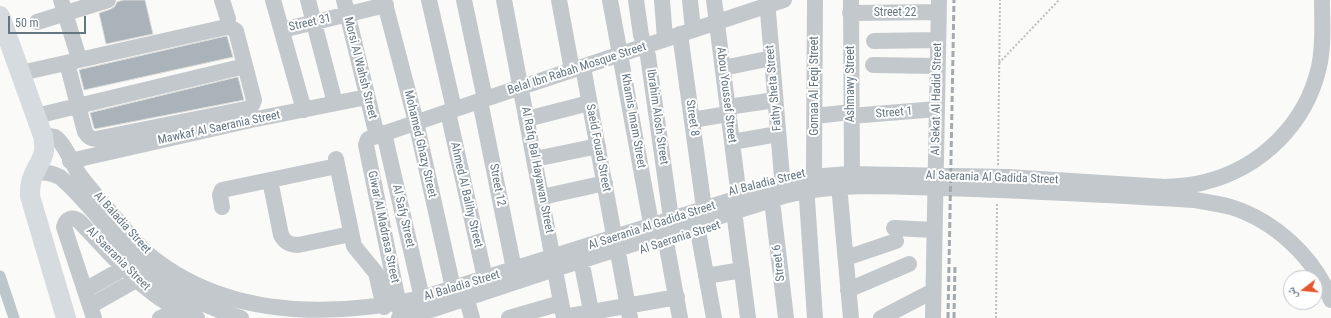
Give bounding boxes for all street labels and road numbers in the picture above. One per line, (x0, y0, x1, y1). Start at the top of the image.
street label: Street 22 (874, 6, 916, 20)
street label: Street 31 (288, 11, 332, 35)
street label: Morsi Al Wahsh Street (340, 15, 380, 121)
street label: Gomaa Al Feqi Street (808, 36, 822, 136)
street label: Belal Ibn Rabah Mosque Street (506, 40, 648, 98)
street label: Al Sekat Al Hadid Street (929, 42, 945, 156)
street label: Fathy Sheta Street (763, 44, 785, 132)
street label: Abou Youssef Street (713, 46, 739, 144)
street label: Ashmawy Street (844, 46, 858, 122)
street label: Ibrahim Alosh Street (643, 68, 671, 166)
street label: Khamis Imam Street (618, 73, 648, 169)
street label: Mohamed Ghazy Street (401, 89, 439, 199)
street label: Street 8 (682, 99, 702, 137)
street label: Saeid Fouad Street (582, 103, 614, 193)
street label: Street 1 (875, 104, 913, 122)
street label: Al Rafq Bal Hayawan Street (518, 105, 556, 235)
street label: Mawkaf Al Saerania Street (157, 108, 281, 148)
street label: Ahmed Al Balihy Street (447, 141, 485, 249)
street label: Street 12 (486, 163, 508, 207)
street label: Al Baladia Street (727, 167, 807, 199)
street label: Al Saerania Al Gadida Street (925, 168, 1059, 188)
street label: Giwar Al Madrasa Street (364, 170, 402, 284)
street label: Al Safy Street (389, 183, 417, 249)
street label: Al Baladia Street (90, 189, 154, 257)
street label: Al Saerania Al Gadida Street (587, 199, 717, 253)
street label: Al Saerania Street (638, 218, 722, 258)
street label: Al Saerania Street (83, 224, 153, 294)
street label: Street 6 (770, 244, 788, 282)
street label: Al Baladia Street (422, 268, 502, 304)

